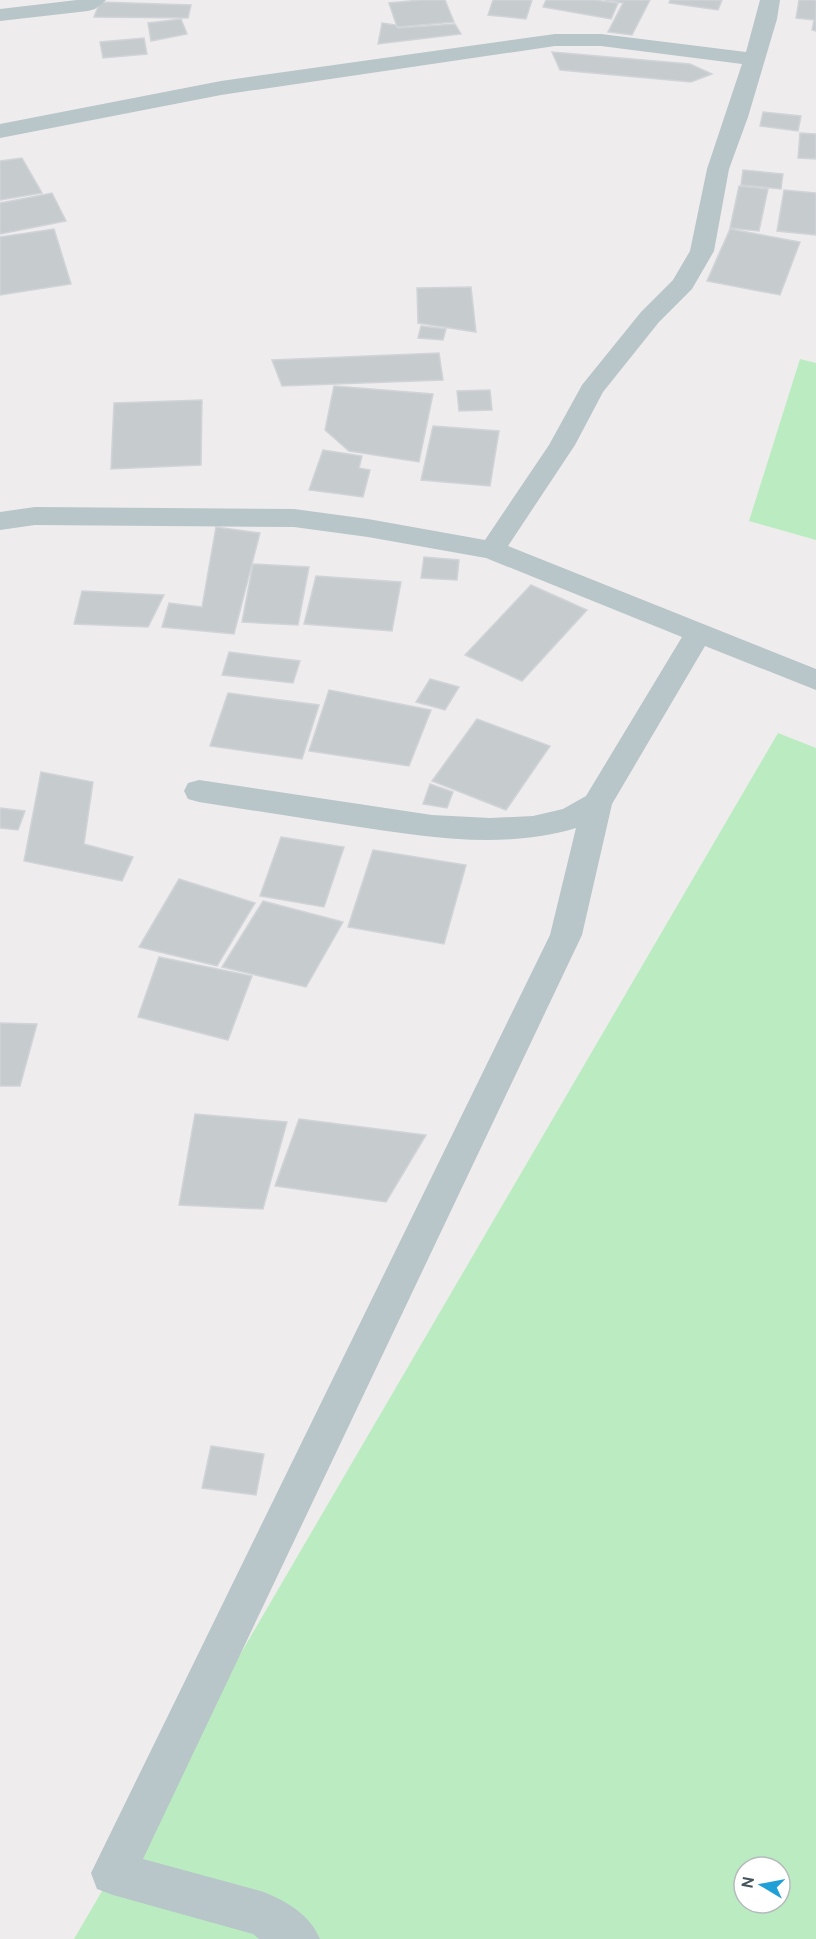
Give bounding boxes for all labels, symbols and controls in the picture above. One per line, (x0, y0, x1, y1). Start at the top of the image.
north arrow (732, 1855, 792, 1915)
text: N (738, 1875, 760, 1890)

